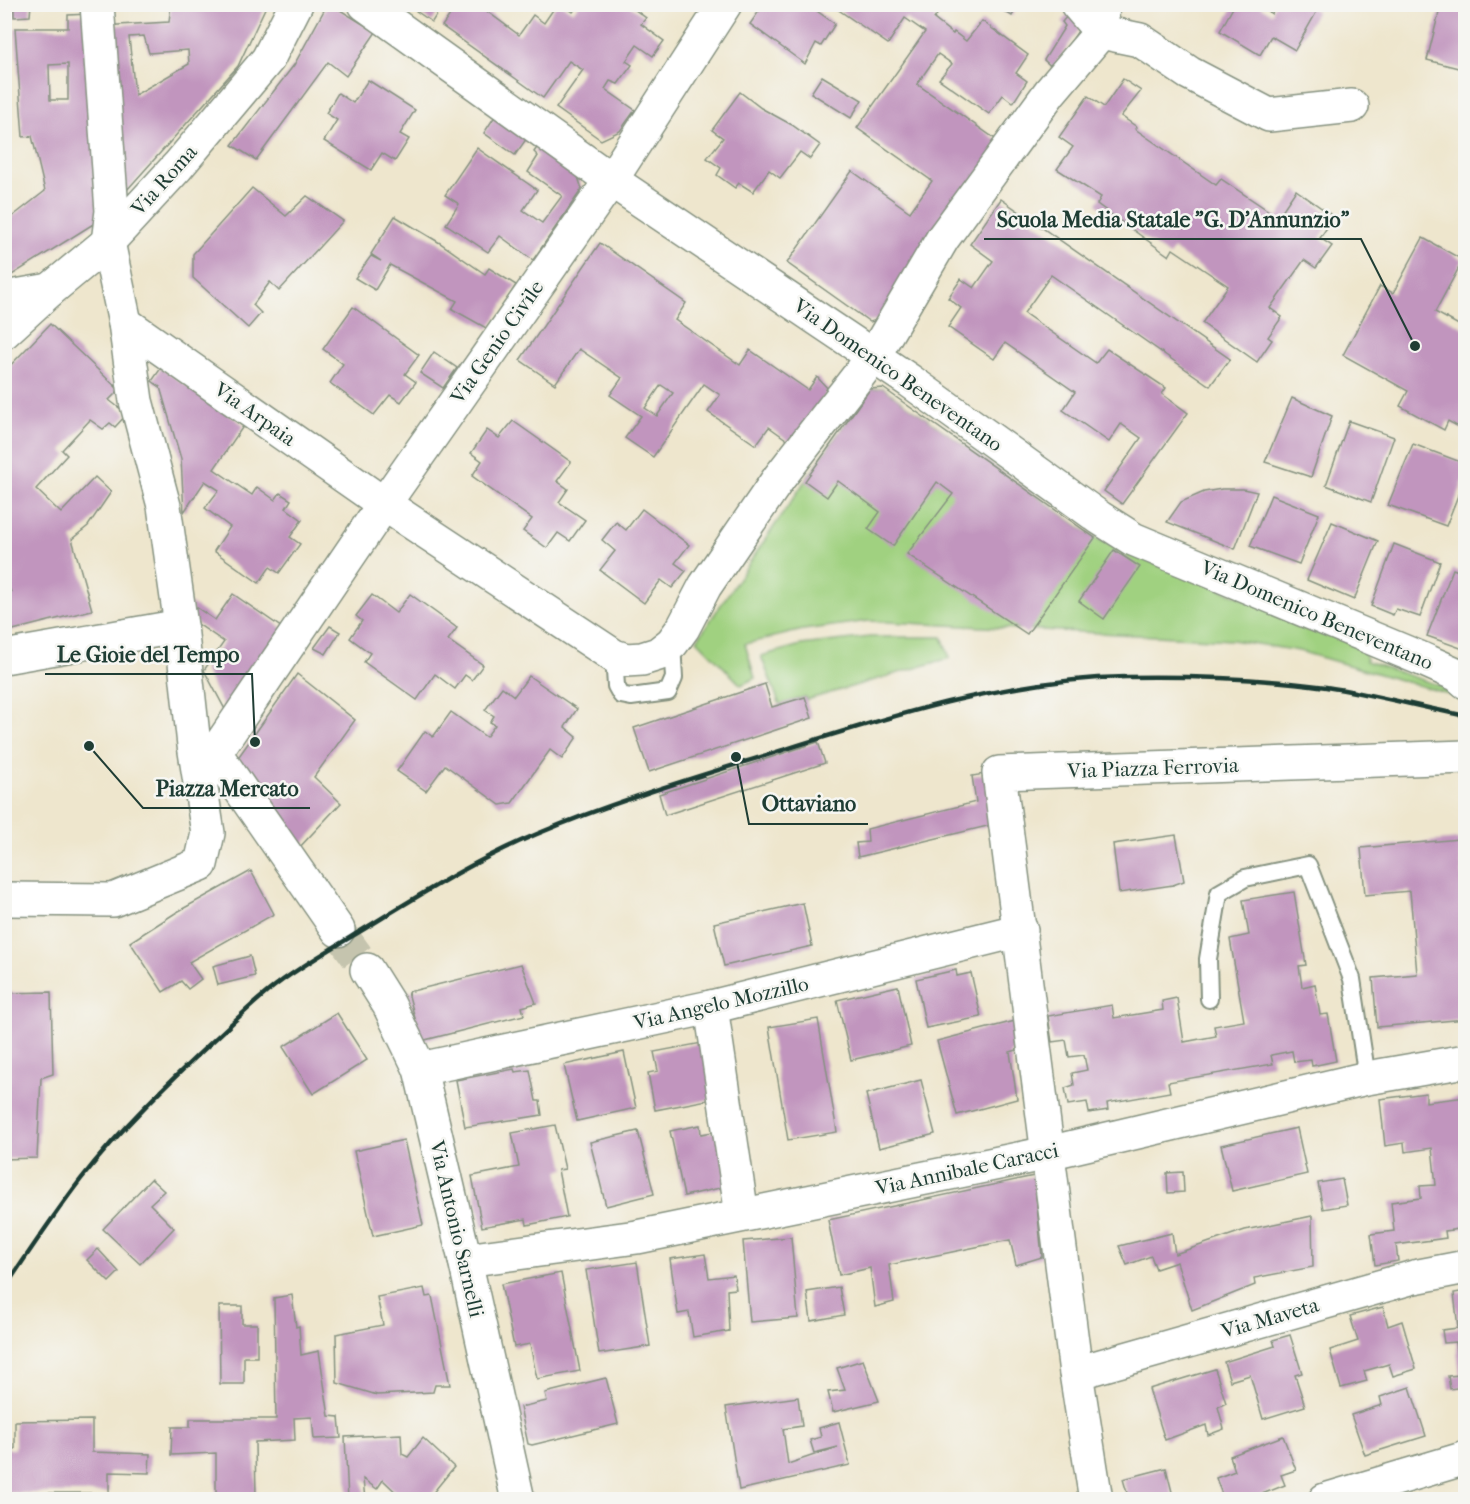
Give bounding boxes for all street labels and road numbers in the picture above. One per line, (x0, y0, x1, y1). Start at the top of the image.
street label: Via Roma (125, 140, 202, 221)
street label: Via Genio Civile (445, 276, 549, 409)
street label: Via Domenico Beneventano (788, 293, 1007, 456)
street label: Via Arpaia (209, 377, 301, 451)
street label: Via Domenico Beneventano (1196, 555, 1437, 675)
street label: Via Piazza Ferrovia (1066, 753, 1239, 783)
street label: Via Angelo Mozzillo (630, 971, 811, 1035)
street label: Via Antonio Sarnelli (425, 1137, 489, 1320)
street label: Via Annibale Caracci (872, 1138, 1061, 1200)
street label: Via Maveta (1218, 1293, 1322, 1344)

